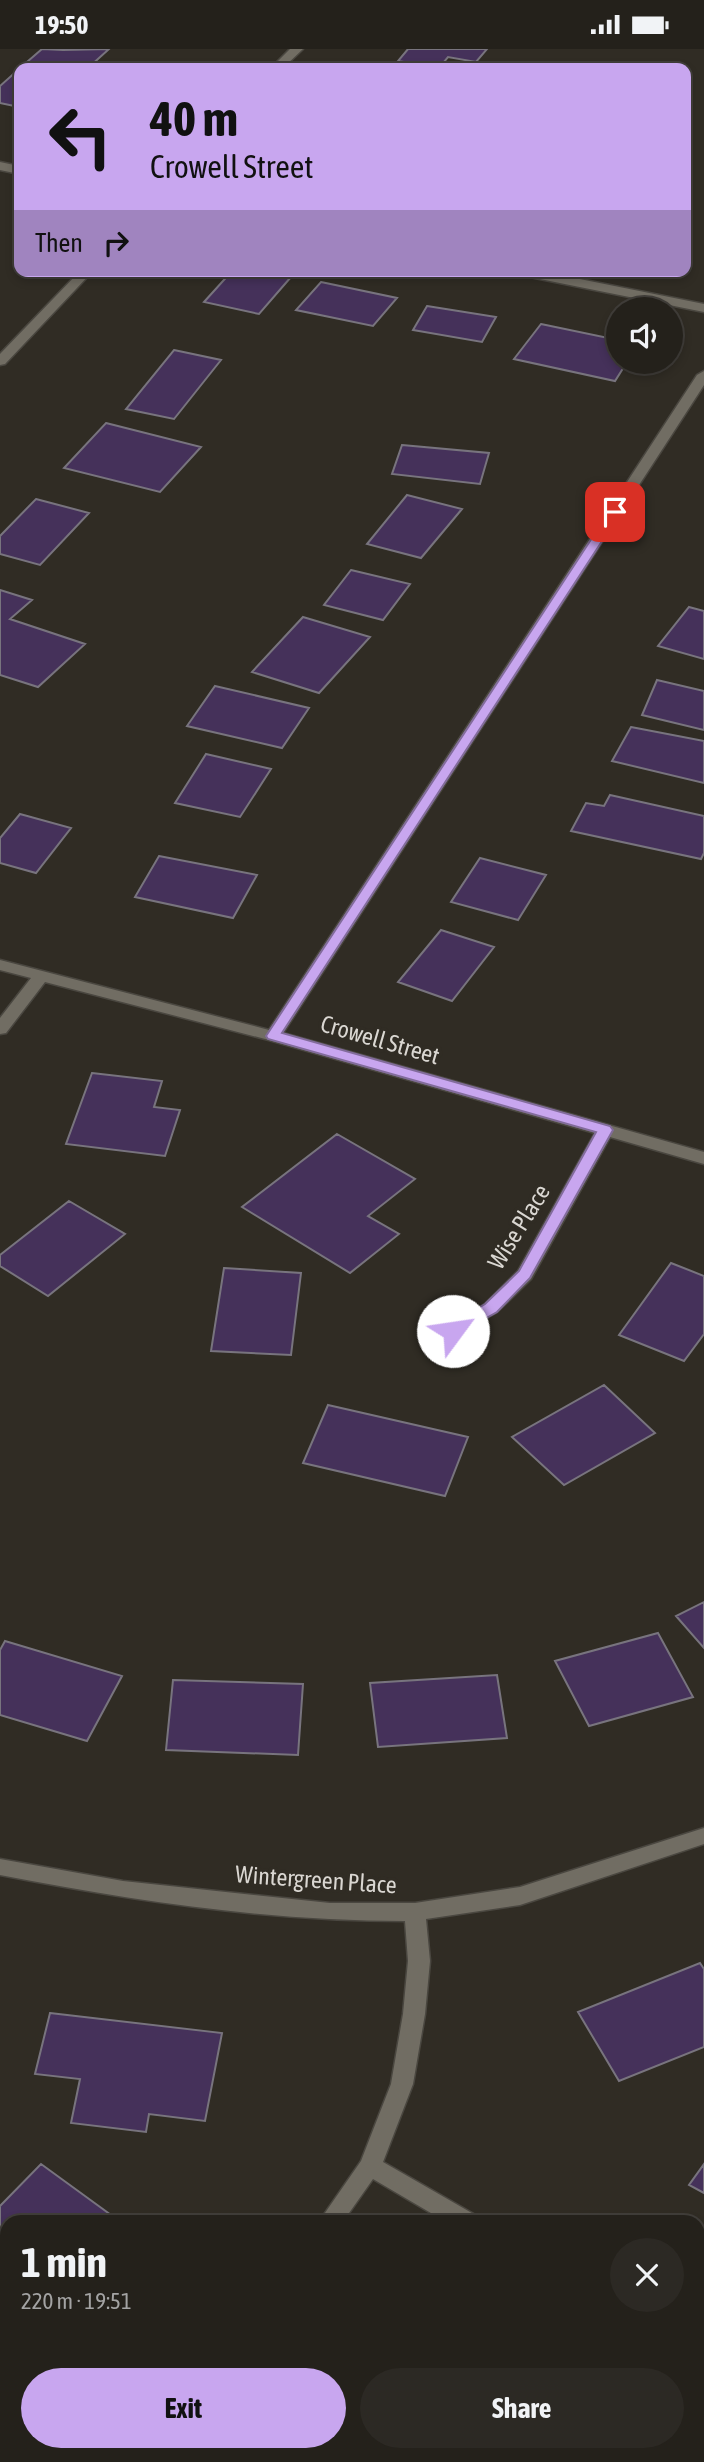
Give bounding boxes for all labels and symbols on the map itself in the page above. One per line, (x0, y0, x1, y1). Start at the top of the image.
pin (585, 482, 645, 542)
street label: Crowell Street (318, 1010, 443, 1069)
street label: Wise Place (482, 1179, 555, 1274)
position arrow (416, 1294, 490, 1368)
street label: Wintergreen Place (235, 1860, 398, 1899)

